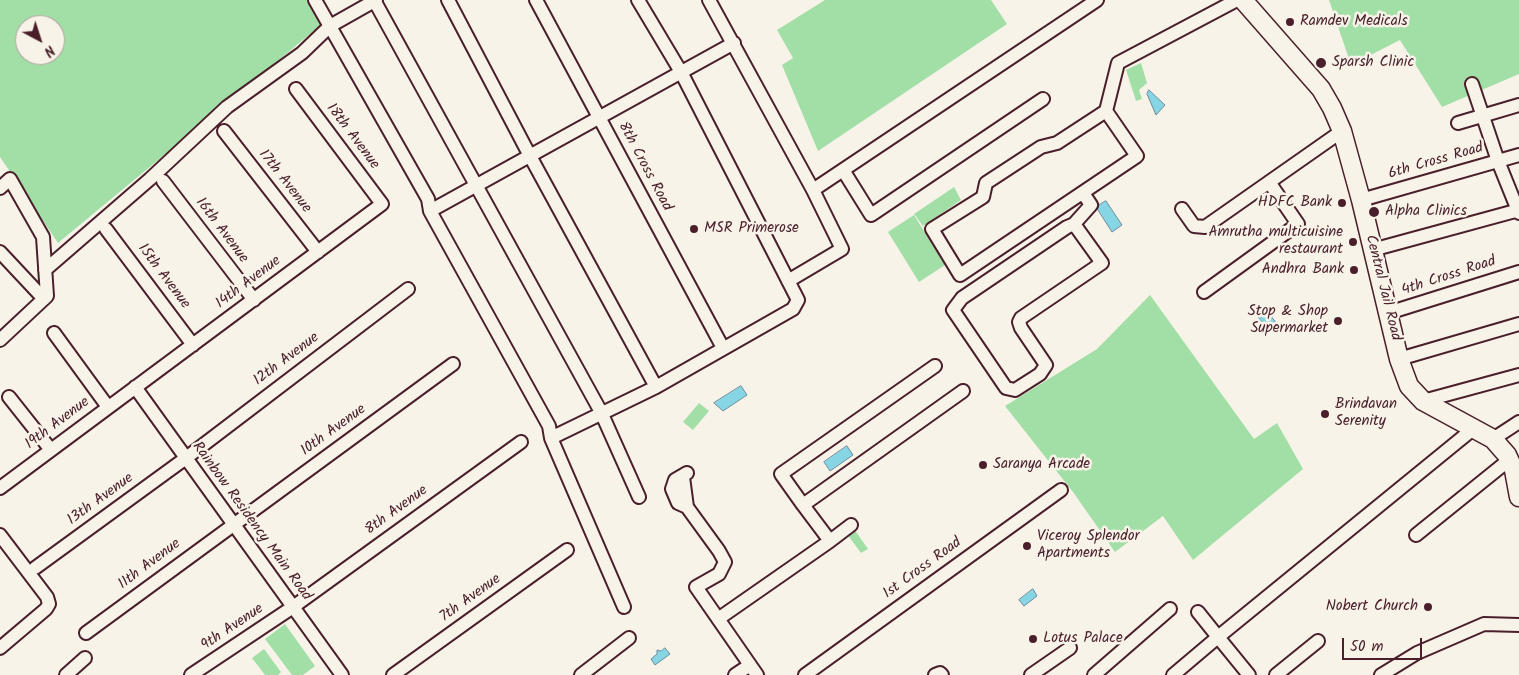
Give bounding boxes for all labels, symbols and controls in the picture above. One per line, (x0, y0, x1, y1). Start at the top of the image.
place label: Ramdev Medicals (1300, 13, 1408, 31)
north arrow (15, 15, 65, 65)
marker: Ramdev Medicals (1284, 16, 1296, 28)
text: N (39, 39, 59, 62)
place label: Sparsh Clinic (1332, 54, 1414, 72)
marker: Sparsh Clinic (1314, 56, 1328, 70)
street label: 18th Avenue (321, 101, 383, 173)
street label: 8th Cross Road (613, 119, 675, 215)
street label: 6th Cross Road (1387, 140, 1485, 184)
street label: 17th Avenue (254, 147, 314, 217)
place label: HDFC Bank (1258, 194, 1332, 212)
street label: 16th Avenue (191, 195, 251, 267)
marker: HDFC Bank (1336, 197, 1348, 209)
place label: Alpha Clinics (1385, 203, 1467, 221)
marker: Alpha Clinics (1367, 205, 1381, 219)
place label: MSR Primerose (704, 220, 799, 238)
marker: MSR Primerose (688, 223, 700, 235)
place label: Amrutha multicuisine restaurant (1208, 224, 1343, 259)
street label: Central Jail Road (1360, 233, 1404, 343)
marker: Amrutha multicuisine restaurant (1347, 236, 1359, 248)
street label: 15th Avenue (133, 241, 193, 313)
street label: 14th Avenue (213, 253, 285, 313)
street label: 4th Cross Road (1400, 253, 1498, 301)
place label: Andhra Bank (1262, 261, 1344, 279)
marker: Andhra Bank (1348, 264, 1360, 276)
place label: Stop & Shop Supermarket (1248, 303, 1328, 338)
marker: Stop & Shop Supermarket (1332, 315, 1344, 327)
street label: 12th Avenue (251, 330, 323, 390)
street label: 19th Avenue (22, 394, 94, 454)
place label: Brindavan Serenity (1335, 396, 1397, 431)
street label: 10th Avenue (298, 401, 370, 461)
marker: Brindavan Serenity (1319, 408, 1331, 420)
street label: Rainbow Residency Main Road (187, 439, 315, 605)
place label: Saranya Arcade (993, 456, 1090, 474)
marker: Saranya Arcade (977, 459, 989, 471)
street label: 13th Avenue (64, 470, 138, 530)
street label: 8th Avenue (362, 482, 432, 540)
place label: Viceroy Splendor Apartments (1037, 528, 1140, 563)
street label: 1st Cross Road (880, 535, 966, 603)
street label: 11th Avenue (115, 536, 185, 594)
marker: Viceroy Splendor Apartments (1021, 540, 1033, 552)
street label: 7th Avenue (437, 571, 505, 627)
place label: Nobert Church (1326, 598, 1418, 616)
street label: 9th Avenue (198, 601, 268, 655)
marker: Nobert Church (1422, 601, 1434, 613)
scale bar (1344, 628, 1424, 660)
place label: Lotus Palace (1043, 630, 1123, 648)
marker: Lotus Palace (1027, 633, 1039, 645)
text: 50 m (1350, 635, 1384, 659)

